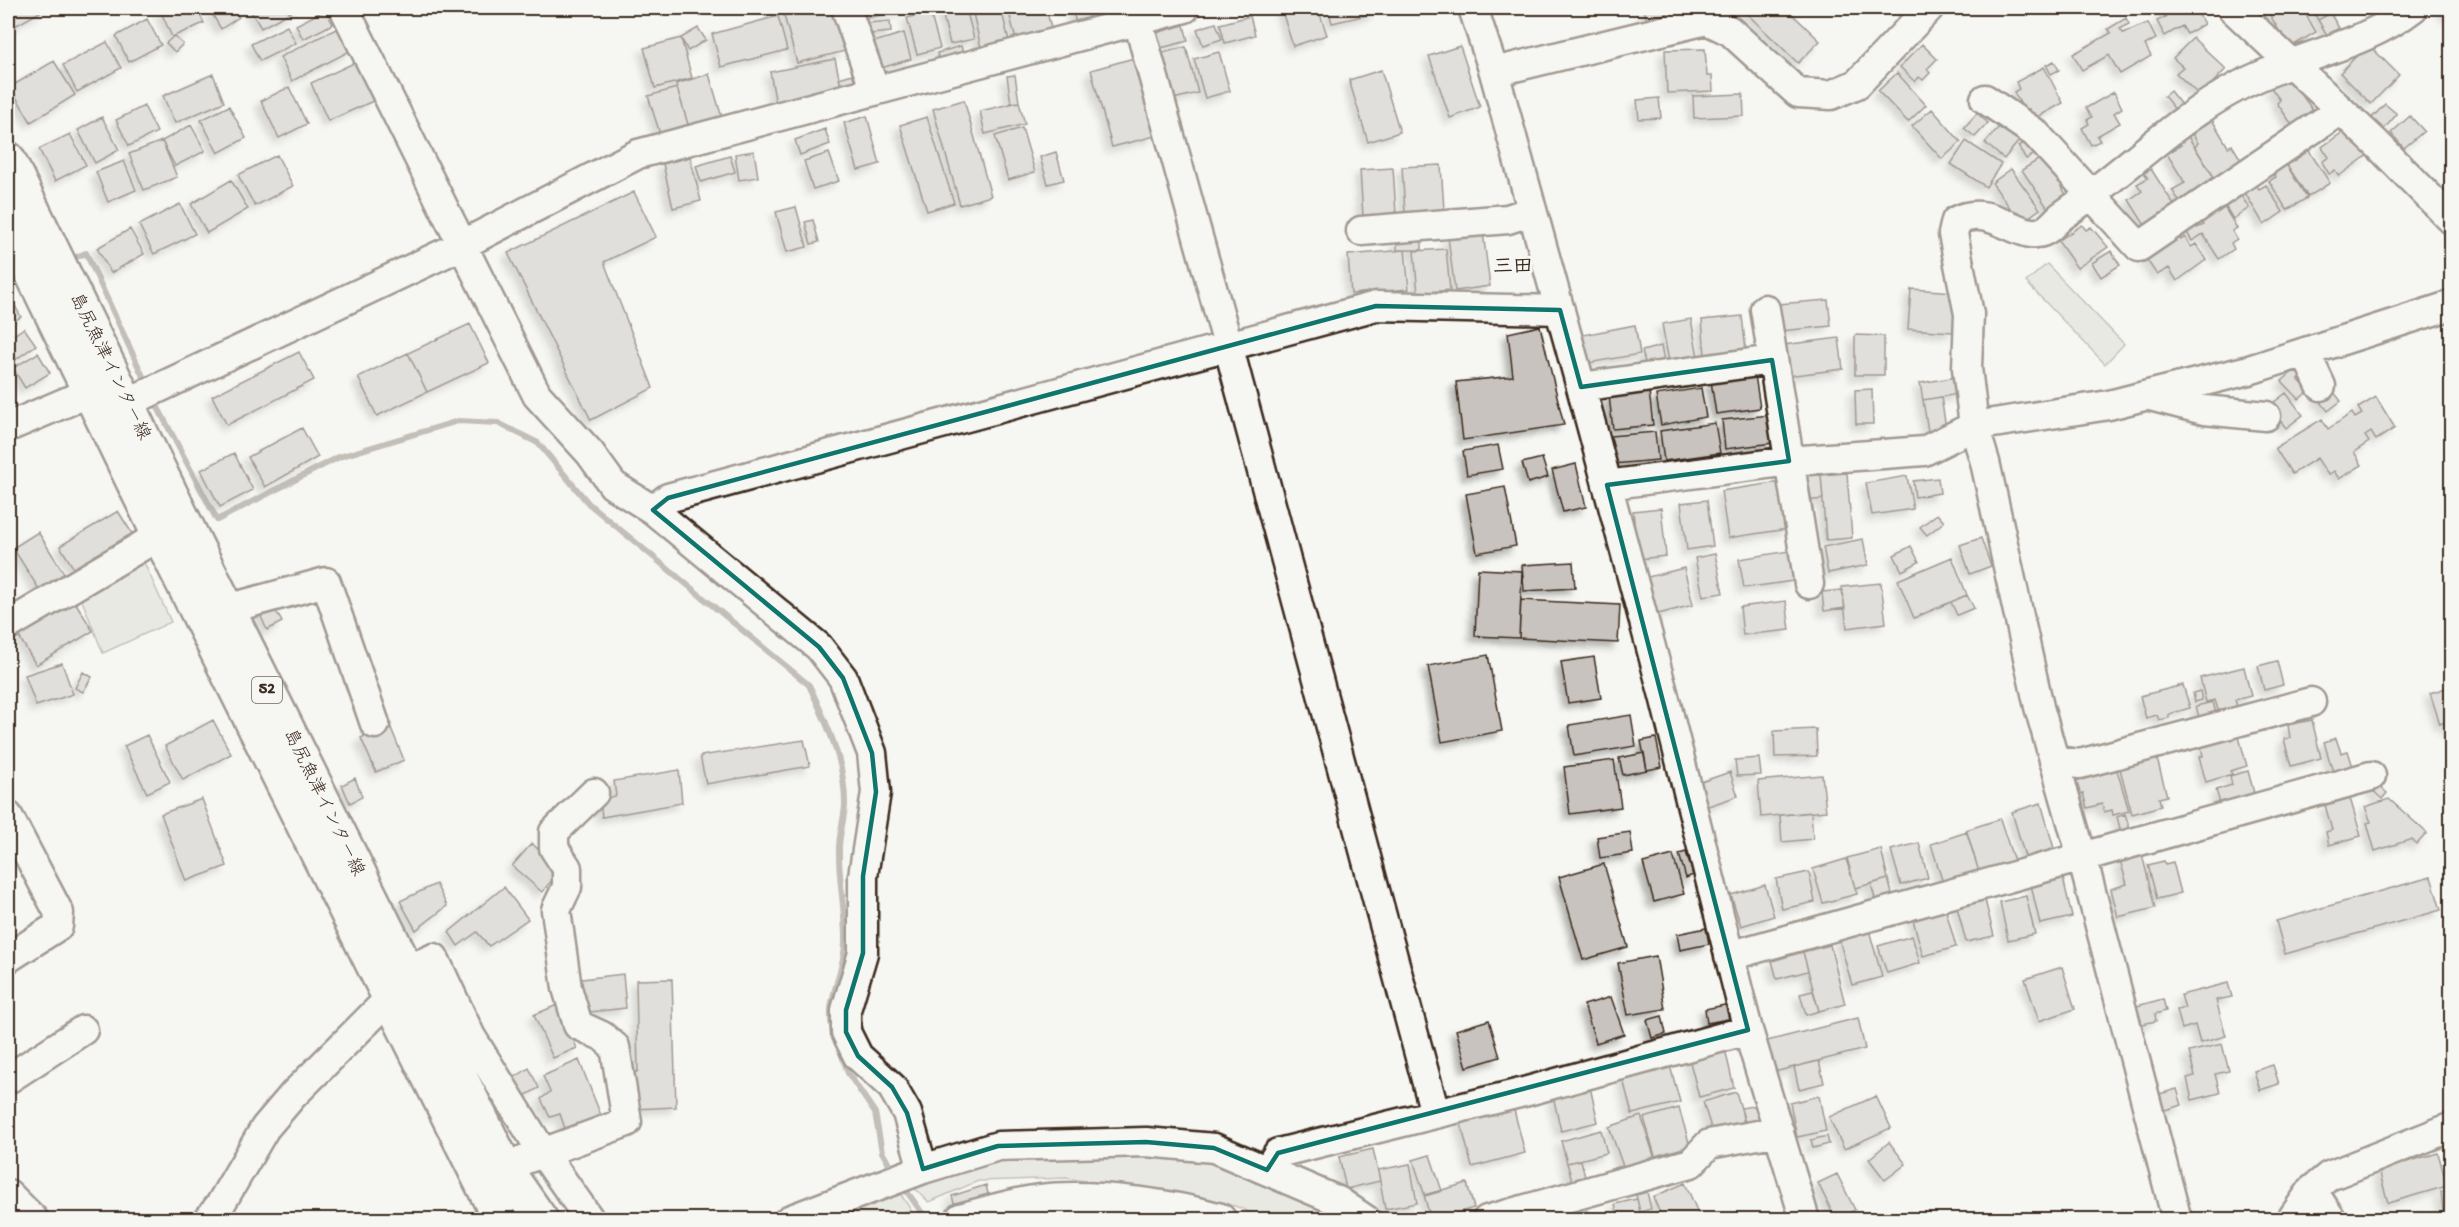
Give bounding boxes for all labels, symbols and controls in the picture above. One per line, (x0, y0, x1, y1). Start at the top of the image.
district label: 三田 (1493, 257, 1533, 280)
street label: 島尻魚津インター線 (64, 289, 155, 444)
road number: 52 (252, 677, 282, 703)
street label: 島尻魚津インター線 (278, 725, 369, 880)

